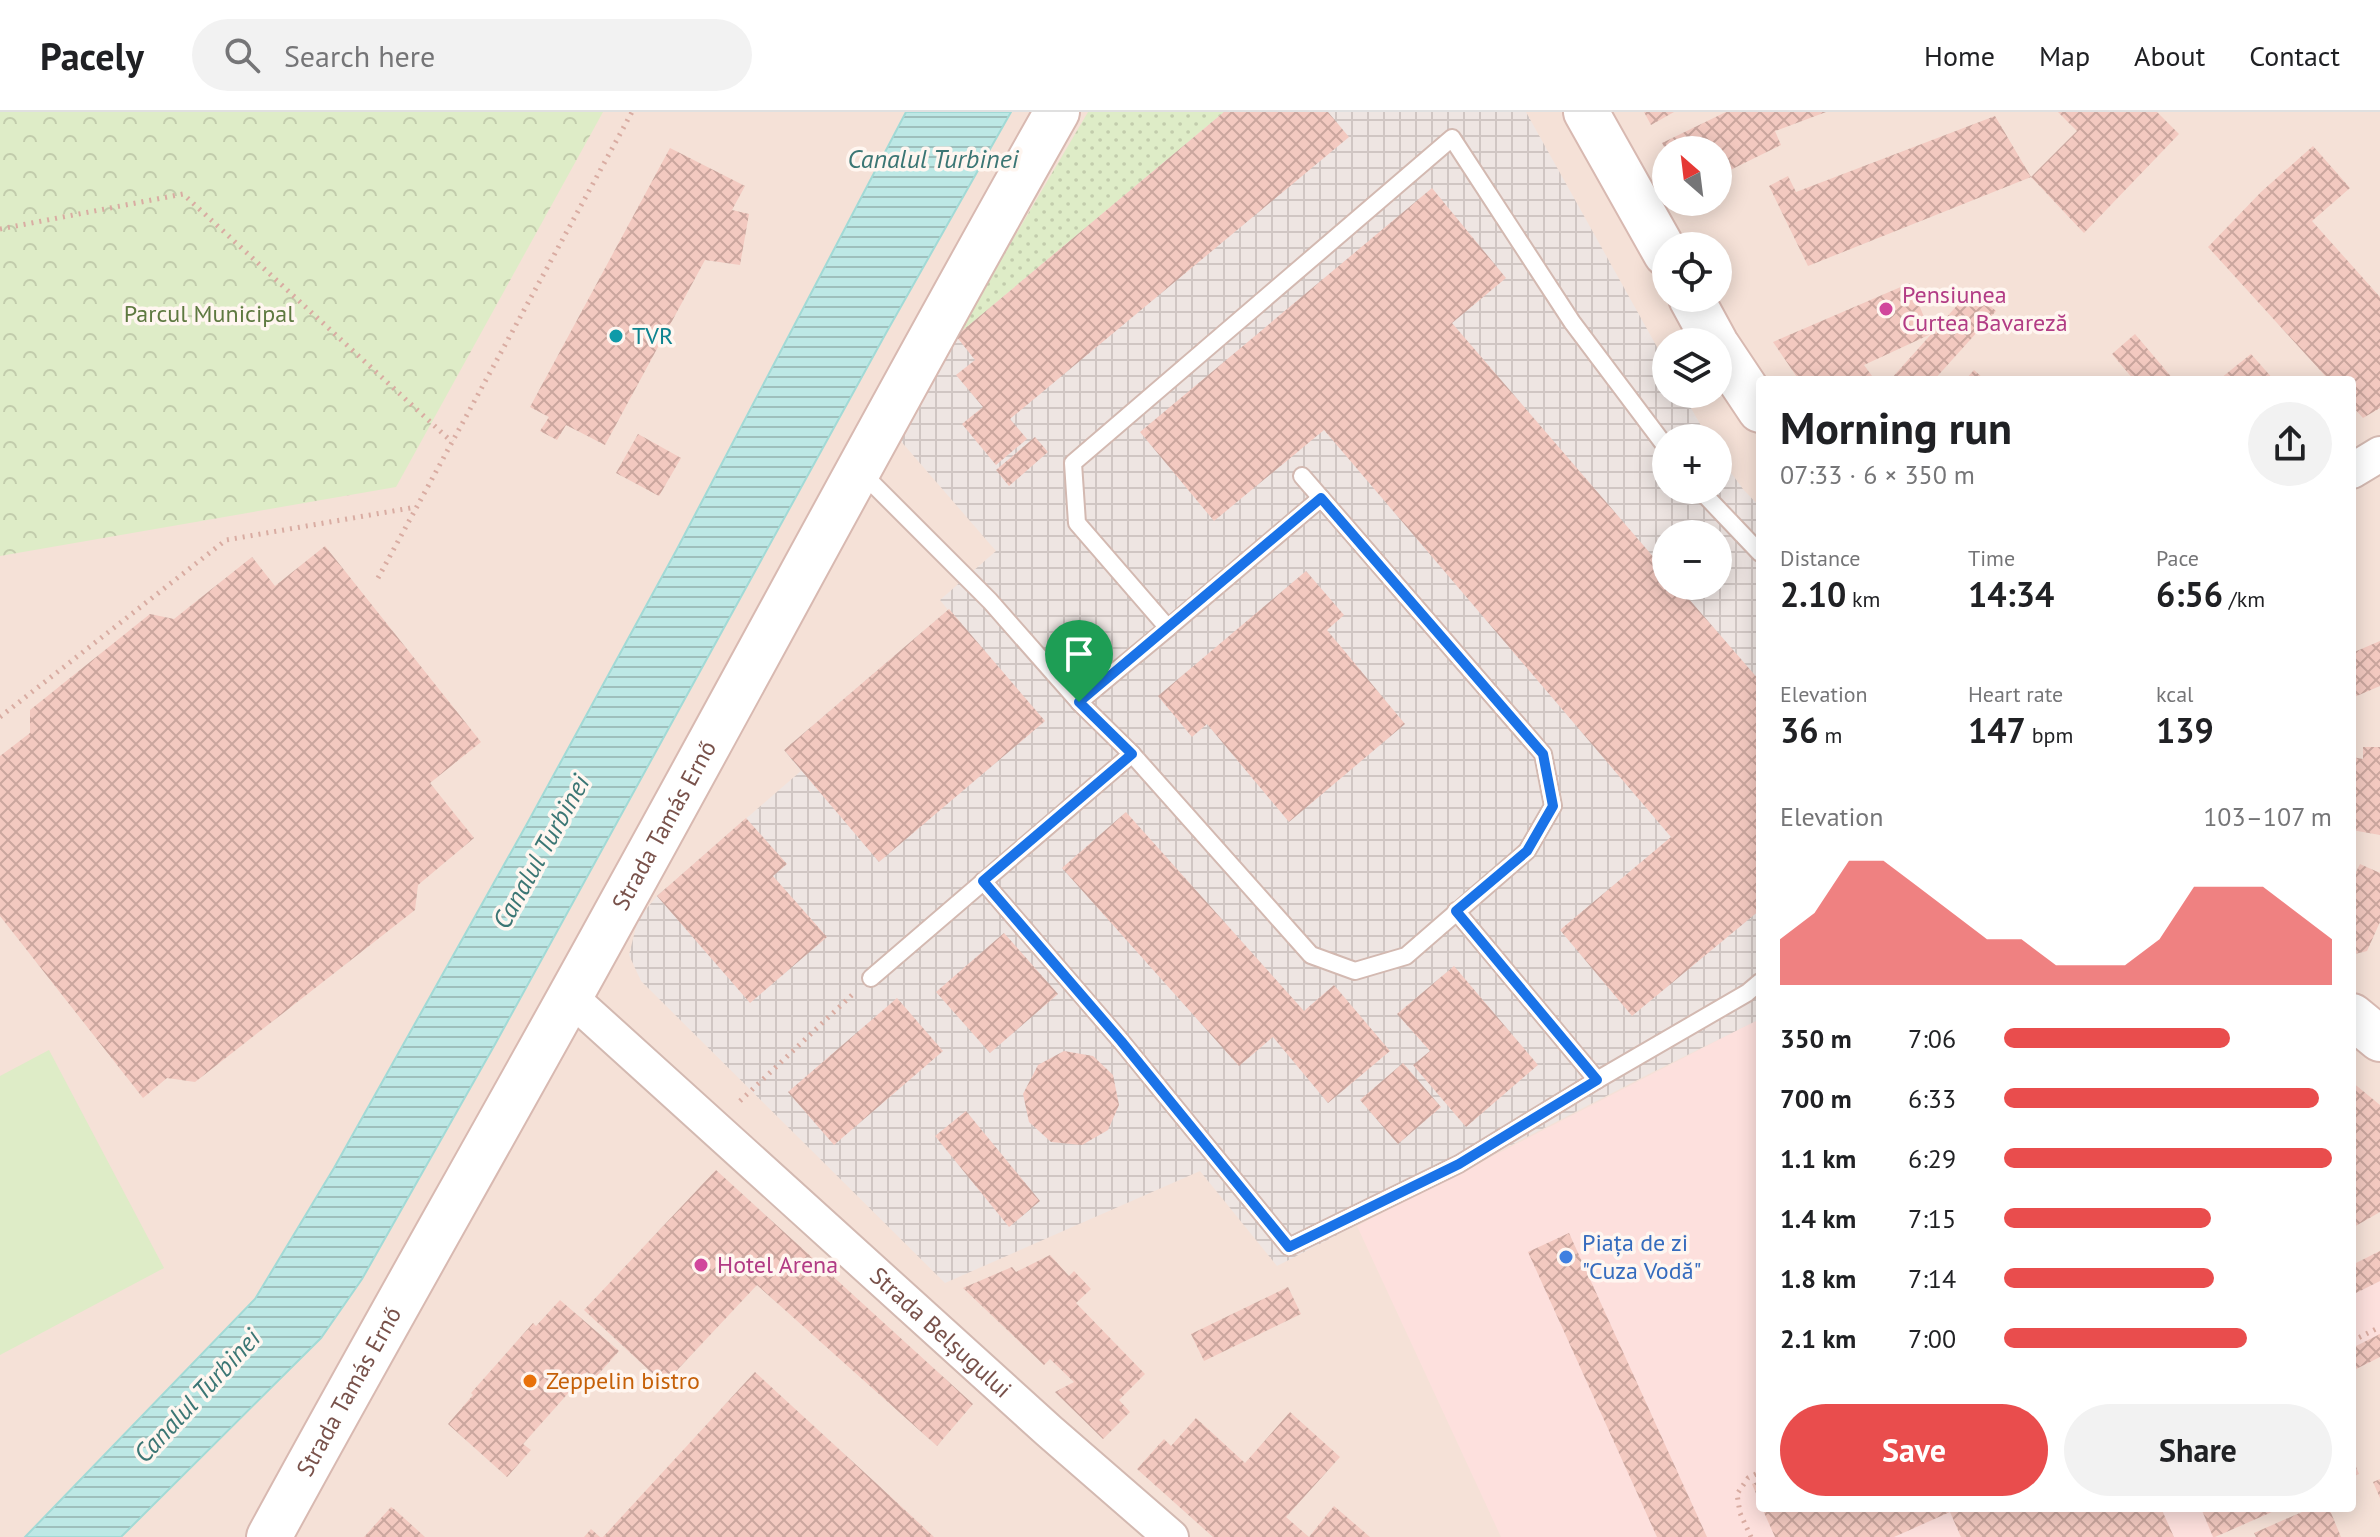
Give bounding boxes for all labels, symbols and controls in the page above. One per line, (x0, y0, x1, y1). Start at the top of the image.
search box (192, 19, 752, 91)
text: Pacely (40, 31, 144, 80)
icon: search (220, 33, 264, 77)
text: Search here (284, 36, 435, 75)
text: Home (1924, 37, 1995, 74)
text: Map (2039, 37, 2090, 74)
text: About (2134, 37, 2205, 74)
text: Contact (2249, 37, 2340, 74)
north arrow (1652, 136, 1732, 216)
map controls (1652, 136, 1732, 600)
water label: Canalul Turbinei (848, 142, 1020, 175)
button: locate (1652, 232, 1732, 312)
place label: Pensiunea Curtea Bavareză (1902, 279, 2068, 338)
park label: Parcul Municipal (124, 298, 294, 329)
marker: Pensiunea Curtea Bavareză (1877, 300, 1895, 318)
place label: TVR (632, 320, 673, 351)
marker: TVR (607, 327, 625, 345)
button: layers (1652, 328, 1732, 408)
text: Morning run (1780, 399, 2012, 456)
button: share (2248, 402, 2332, 486)
button: + (1652, 424, 1732, 504)
text: 07:33 · 6 × 350 m (1780, 458, 1975, 491)
button: − (1652, 520, 1732, 600)
text: Distance (1780, 544, 1861, 572)
text: Time (1968, 544, 2015, 572)
text: Pace (2156, 544, 2199, 572)
text: 2.10 (1780, 572, 1846, 616)
text: 14:34 (1968, 572, 2054, 616)
text: 6:56 (2156, 572, 2223, 616)
text: km (1846, 585, 1880, 613)
text: /km (2223, 585, 2265, 613)
pin (1045, 620, 1113, 702)
icon: arrive (1057, 632, 1101, 676)
text: Elevation (1780, 680, 1868, 708)
text: Heart rate (1968, 680, 2063, 708)
text: kcal (2156, 680, 2194, 708)
text: 36 (1780, 708, 1819, 752)
text: 147 (1968, 708, 2026, 752)
text: 139 (2156, 708, 2214, 752)
text: m (1819, 721, 1842, 749)
text: bpm (2026, 721, 2073, 749)
street label: Strada Tamás Ernő (605, 735, 723, 916)
water label: Canalul Turbinei (485, 768, 597, 934)
text: Elevation (1780, 800, 1884, 833)
text: 103–107 m (2203, 800, 2332, 833)
text: 350 m (1780, 1022, 1852, 1055)
text: 7:06 (1908, 1022, 1956, 1055)
text: 700 m (1780, 1082, 1852, 1115)
text: 6:33 (1908, 1082, 1956, 1115)
text: 1.1 km (1780, 1142, 1856, 1175)
text: 6:29 (1908, 1142, 1956, 1175)
text: 1.4 km (1780, 1202, 1856, 1235)
text: 7:15 (1908, 1202, 1956, 1235)
place label: Piața de zi "Cuza Vodă" (1582, 1227, 1702, 1286)
marker: Piața de zi "Cuza Vodă" (1557, 1248, 1575, 1266)
place label: Hotel Arena (717, 1249, 838, 1280)
marker: Hotel Arena (692, 1256, 710, 1274)
street label: Strada Belșugului (863, 1260, 1018, 1405)
text: 1.8 km (1780, 1262, 1856, 1295)
text: 7:14 (1908, 1262, 1956, 1295)
street label: Strada Tamás Ernő (289, 1301, 408, 1482)
water label: Canalul Turbinei (126, 1321, 268, 1469)
text: 2.1 km (1780, 1322, 1856, 1355)
text: 7:00 (1908, 1322, 1956, 1355)
place label: Zeppelin bistro (546, 1365, 700, 1396)
marker: Zeppelin bistro (521, 1372, 539, 1390)
button: Save (1780, 1404, 2048, 1496)
button: Share (2064, 1404, 2332, 1496)

